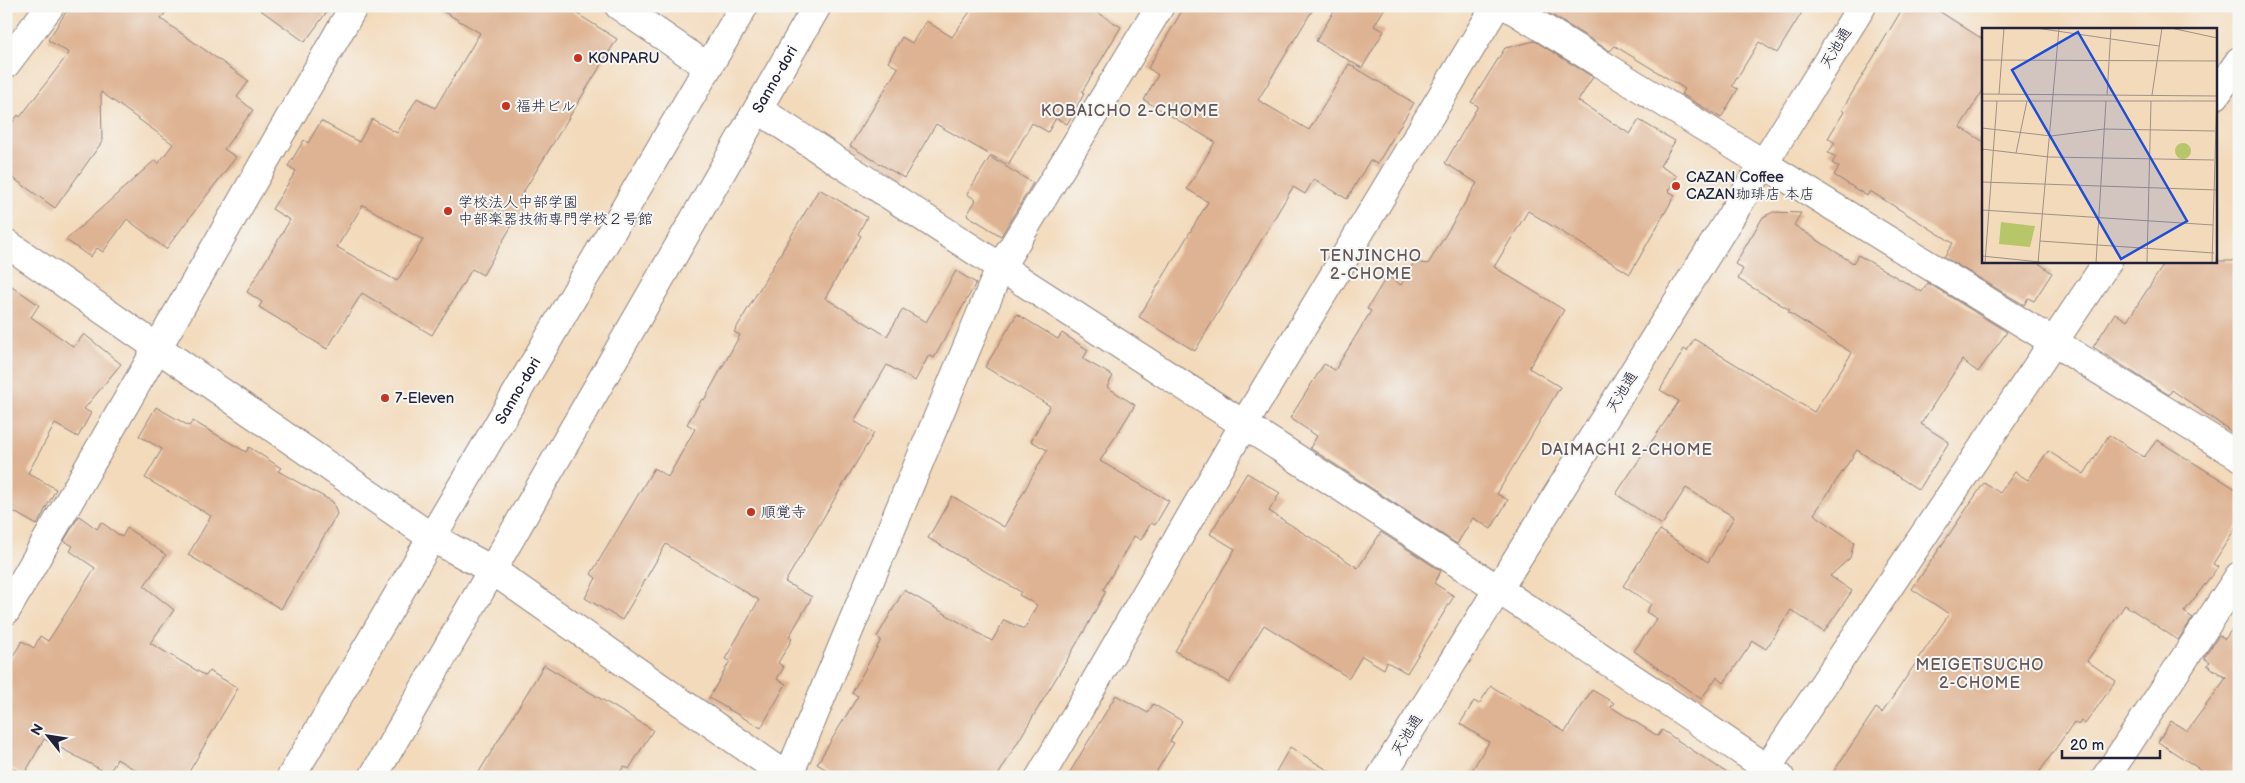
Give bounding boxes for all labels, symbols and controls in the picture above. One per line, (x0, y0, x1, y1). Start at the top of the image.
street label: 天池通 (1816, 24, 1856, 72)
inset map (1982, 28, 2218, 262)
street label: Sanno-dori (748, 42, 802, 116)
place label: KONPARU (588, 49, 659, 68)
marker: KONPARU (572, 52, 584, 64)
place label: 福井ビル (516, 97, 576, 116)
marker: 福井ビル (500, 100, 512, 112)
district label: KOBAICHO 2-CHOME (1041, 102, 1219, 121)
place label: CAZAN Coffee CAZAN珈琲店 本店 (1686, 168, 1815, 204)
marker: CAZAN Coffee CAZAN珈琲店 本店 (1670, 180, 1682, 192)
place label: 学校法人中部学園 中部楽器技術専門学校２号館 (458, 193, 653, 229)
marker: 学校法人中部学園 中部楽器技術専門学校２号館 (442, 205, 454, 217)
district label: TENJINCHO 2-CHOME (1320, 247, 1422, 284)
street label: Sanno-dori (491, 354, 545, 428)
street label: 天池通 (1602, 368, 1642, 416)
place label: 7-Eleven (395, 389, 454, 408)
marker: 7-Eleven (379, 392, 391, 404)
district label: DAIMACHI 2-CHOME (1541, 441, 1713, 460)
place label: 順覚寺 (761, 503, 806, 522)
marker: 順覚寺 (745, 506, 757, 518)
district label: MEIGETSUCHO 2-CHOME (1915, 656, 2045, 693)
north arrow (22, 710, 72, 760)
street label: 天池通 (1387, 711, 1427, 759)
text: N (27, 721, 47, 739)
scale bar (2062, 728, 2160, 760)
text: 20 m (2070, 736, 2104, 755)

